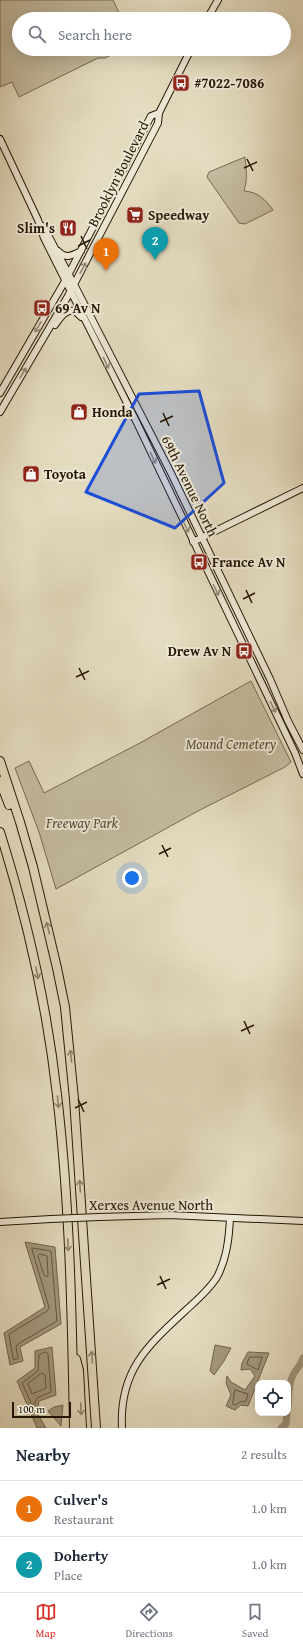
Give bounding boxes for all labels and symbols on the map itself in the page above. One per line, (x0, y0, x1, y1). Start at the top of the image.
bus stop icon: #7022-7086 (171, 73, 191, 93)
place label: #7022-7086 (194, 73, 264, 93)
street label: Brooklyn Boulevard (83, 117, 154, 230)
supermarket icon: Speedway (125, 205, 145, 225)
place label: Speedway (148, 205, 210, 225)
place label: Slim's (17, 218, 55, 238)
restaurant icon: Slim's (58, 218, 78, 238)
pin: 2 (142, 227, 168, 260)
pin: 1 (93, 238, 119, 271)
one-way arrow (80, 262, 87, 274)
bus stop icon: 69 Av N (32, 298, 52, 318)
place label: 69 Av N (55, 298, 101, 318)
one-way arrow (34, 321, 42, 333)
one-way arrow (103, 357, 110, 369)
one-way arrow (19, 367, 27, 379)
shop icon: Honda (69, 402, 89, 422)
place label: Honda (92, 402, 133, 422)
street label: 69th Avenue North (157, 432, 223, 540)
one-way arrow (150, 452, 157, 464)
shop icon: Toyota (21, 464, 41, 484)
place label: Toyota (44, 464, 87, 484)
one-way arrow (183, 521, 190, 533)
bus stop icon: France Av N (189, 552, 209, 572)
place label: France Av N (212, 552, 286, 572)
one-way arrow (213, 584, 220, 596)
place label: Drew Av N (168, 641, 232, 661)
bus stop icon: Drew Av N (234, 641, 254, 661)
one-way arrow (270, 701, 277, 713)
park label: Mound Cemetery (186, 734, 277, 754)
park label: Freeway Park (45, 813, 119, 833)
your location (122, 868, 142, 888)
one-way arrow (44, 922, 51, 935)
one-way arrow (34, 966, 42, 979)
one-way arrow (67, 1050, 75, 1063)
one-way arrow (54, 1095, 62, 1108)
one-way arrow (77, 1180, 84, 1193)
street label: Xerxes Avenue North (89, 1195, 213, 1215)
one-way arrow (64, 1238, 72, 1251)
one-way arrow (88, 1351, 95, 1364)
scale bar (12, 1400, 71, 1419)
one-way arrow (77, 1402, 85, 1415)

